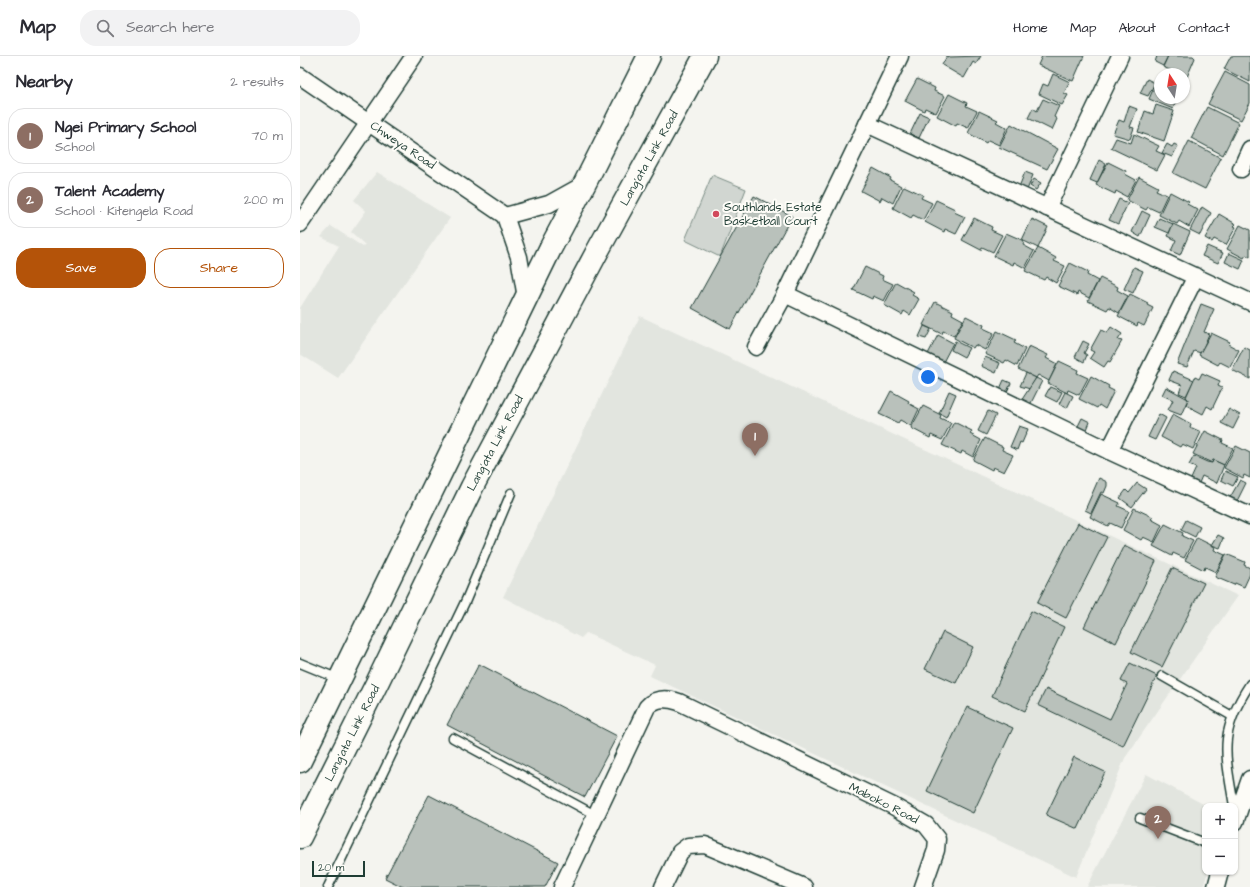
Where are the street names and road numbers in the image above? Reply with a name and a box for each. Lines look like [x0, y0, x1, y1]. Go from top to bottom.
street label: Lang'ata Link Road [616, 108, 684, 209]
street label: Chweya Road [366, 117, 439, 174]
street label: Lang'ata Link Road [463, 392, 529, 495]
street label: Lang'ata Link Road [321, 682, 385, 785]
street label: Maboko Road [846, 779, 921, 828]

